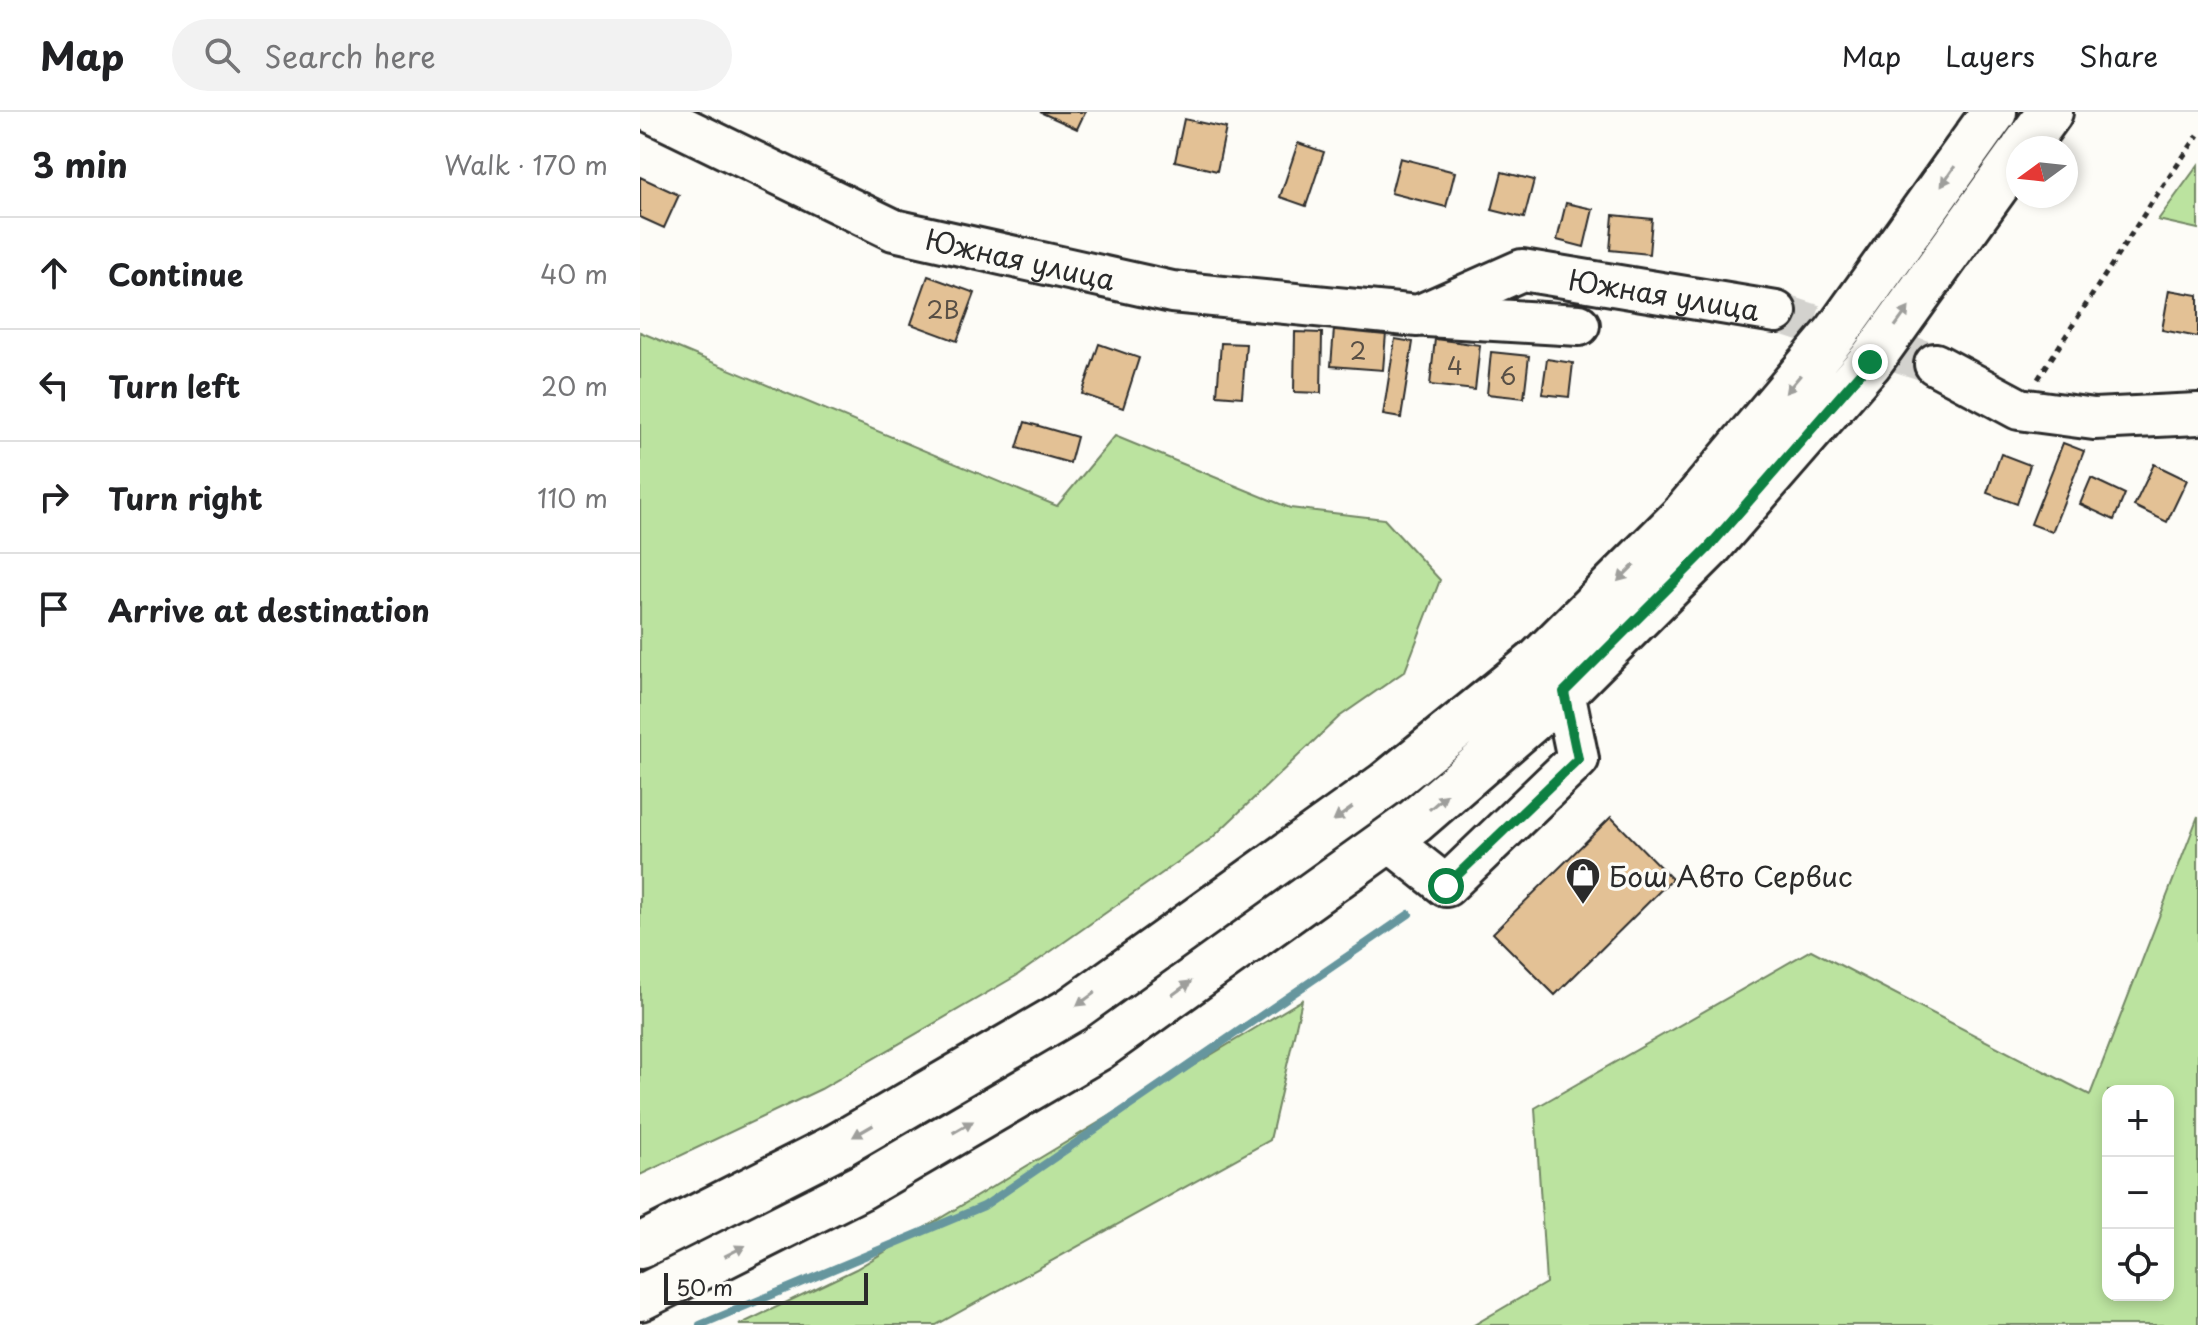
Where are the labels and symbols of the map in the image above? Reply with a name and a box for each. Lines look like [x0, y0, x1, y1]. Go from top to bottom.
north arrow [2006, 136, 2078, 208]
one-way arrow [1941, 165, 1957, 186]
street label: Южная улица [922, 216, 1120, 300]
street label: Южная улица [1566, 257, 1763, 331]
house number: 2В [927, 291, 959, 327]
one-way arrow [1894, 307, 1909, 328]
house number: 2 [1350, 332, 1367, 368]
route end [1852, 344, 1888, 380]
house number: 4 [1447, 347, 1463, 383]
house number: 6 [1500, 357, 1516, 393]
one-way arrow [1785, 374, 1802, 394]
one-way arrow [1617, 563, 1635, 582]
one-way arrow [1428, 793, 1447, 811]
one-way arrow [1332, 806, 1354, 822]
place label: Бош Авто Сервис [1609, 854, 1853, 897]
shop icon: Бош Авто Сервис [1564, 856, 1602, 906]
route start [1428, 868, 1464, 904]
one-way arrow [1172, 981, 1193, 996]
one-way arrow [1076, 990, 1097, 1006]
one-way arrow [952, 1120, 974, 1134]
one-way arrow [852, 1124, 874, 1138]
one-way arrow [723, 1244, 746, 1257]
scale bar [664, 1269, 868, 1305]

